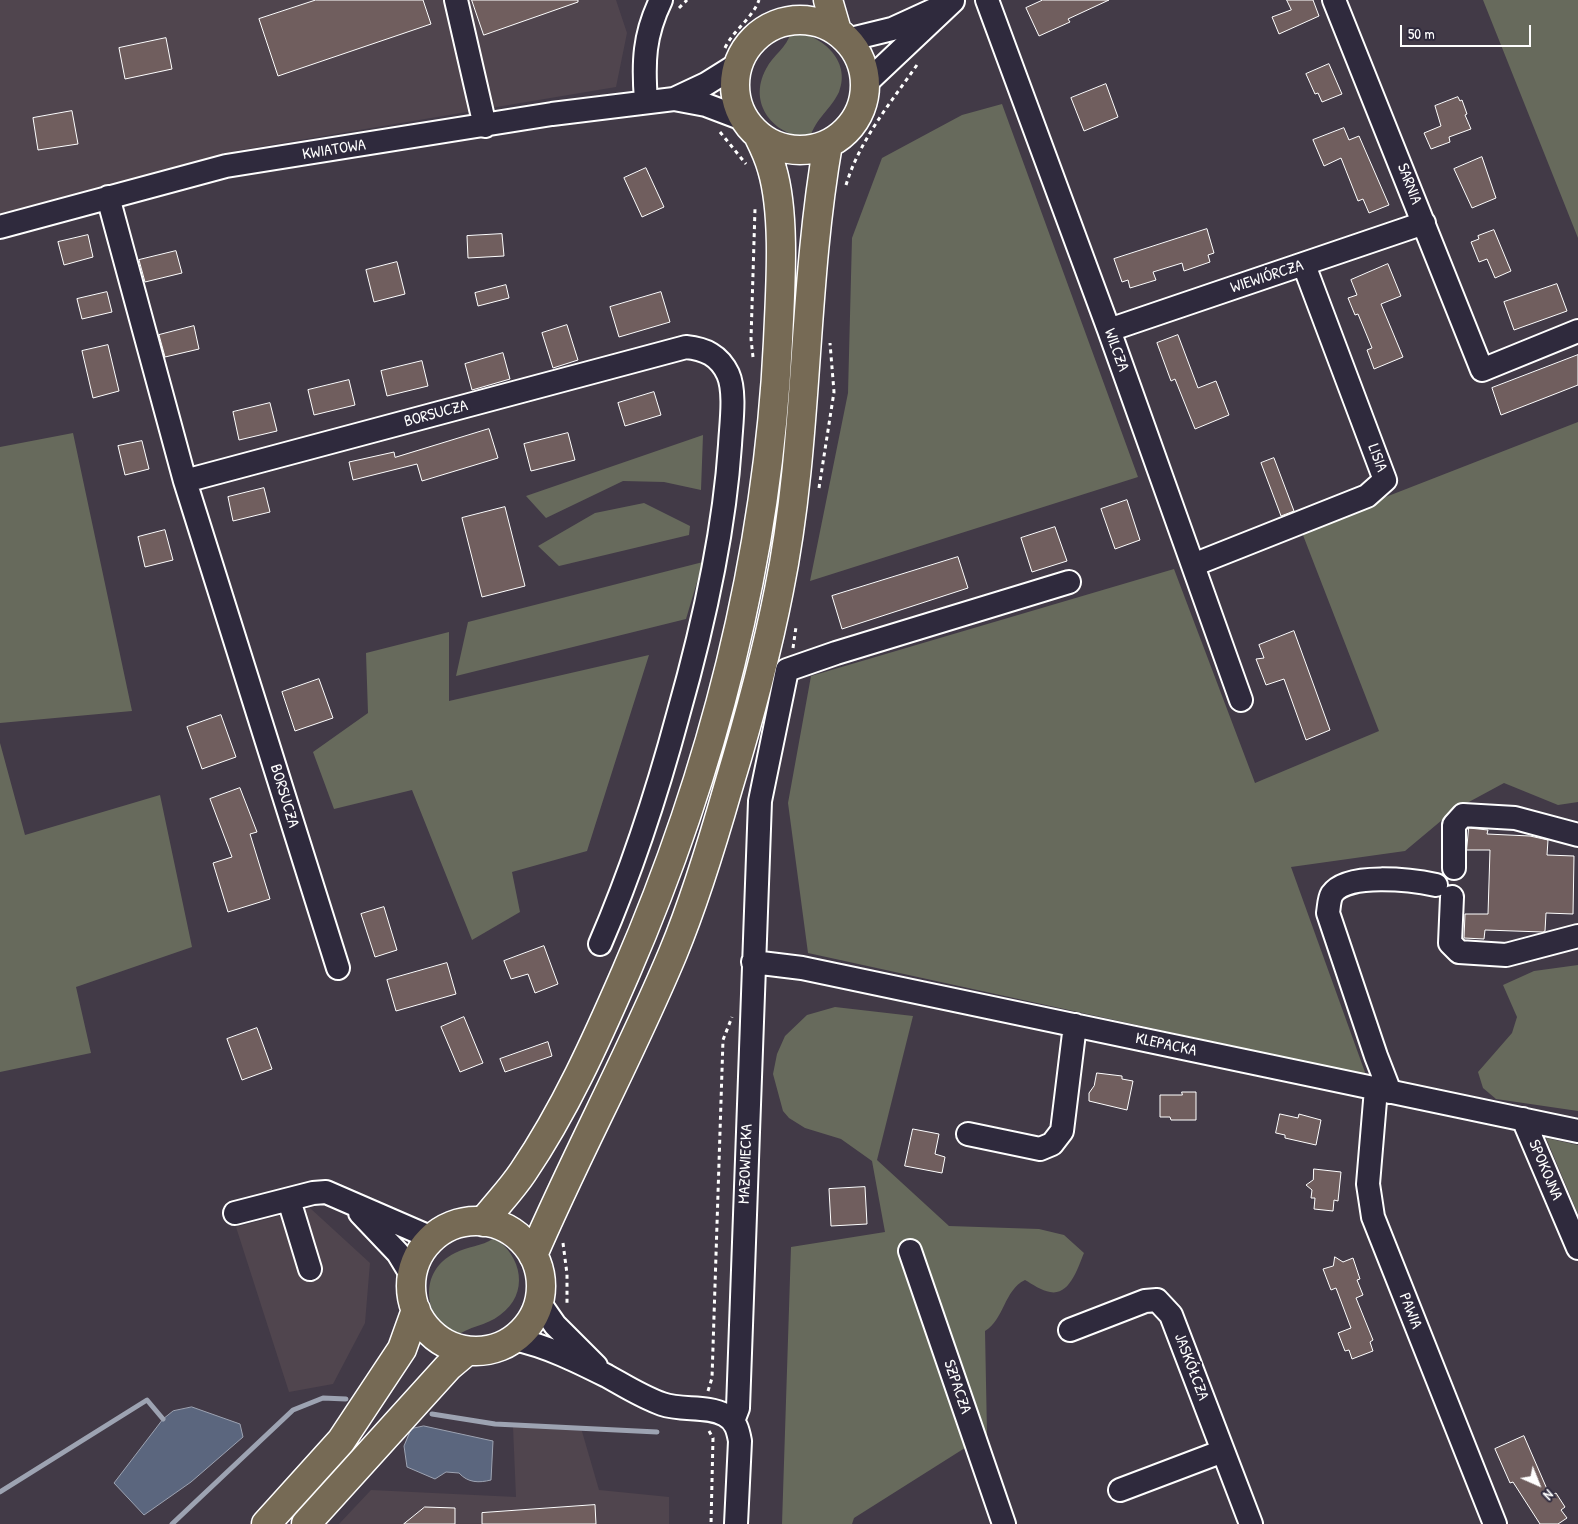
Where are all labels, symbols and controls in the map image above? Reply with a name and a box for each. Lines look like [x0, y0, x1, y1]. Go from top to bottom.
scale bar [1403, 15, 1534, 47]
text: 50 m [1408, 23, 1435, 44]
street label: KWIATOWA [301, 136, 367, 164]
street label: SARNIA [1392, 161, 1426, 207]
street label: WIEWIÓRCZA [1228, 256, 1306, 298]
street label: WILCZA [1099, 326, 1133, 374]
street label: BORSUCZA [402, 396, 470, 432]
street label: LISIA [1363, 441, 1391, 475]
street label: BORSUCZA [265, 762, 303, 830]
street label: KLEPACKA [1134, 1029, 1198, 1061]
street label: MAZOWIECKA [735, 1124, 757, 1204]
street label: SPOKOJNA [1524, 1137, 1566, 1203]
street label: PAWIA [1394, 1290, 1426, 1332]
street label: JASKÓŁCZA [1169, 1331, 1213, 1403]
street label: SZPACZA [939, 1358, 975, 1416]
north arrow [1513, 1459, 1563, 1509]
text: N [1539, 1486, 1558, 1505]

